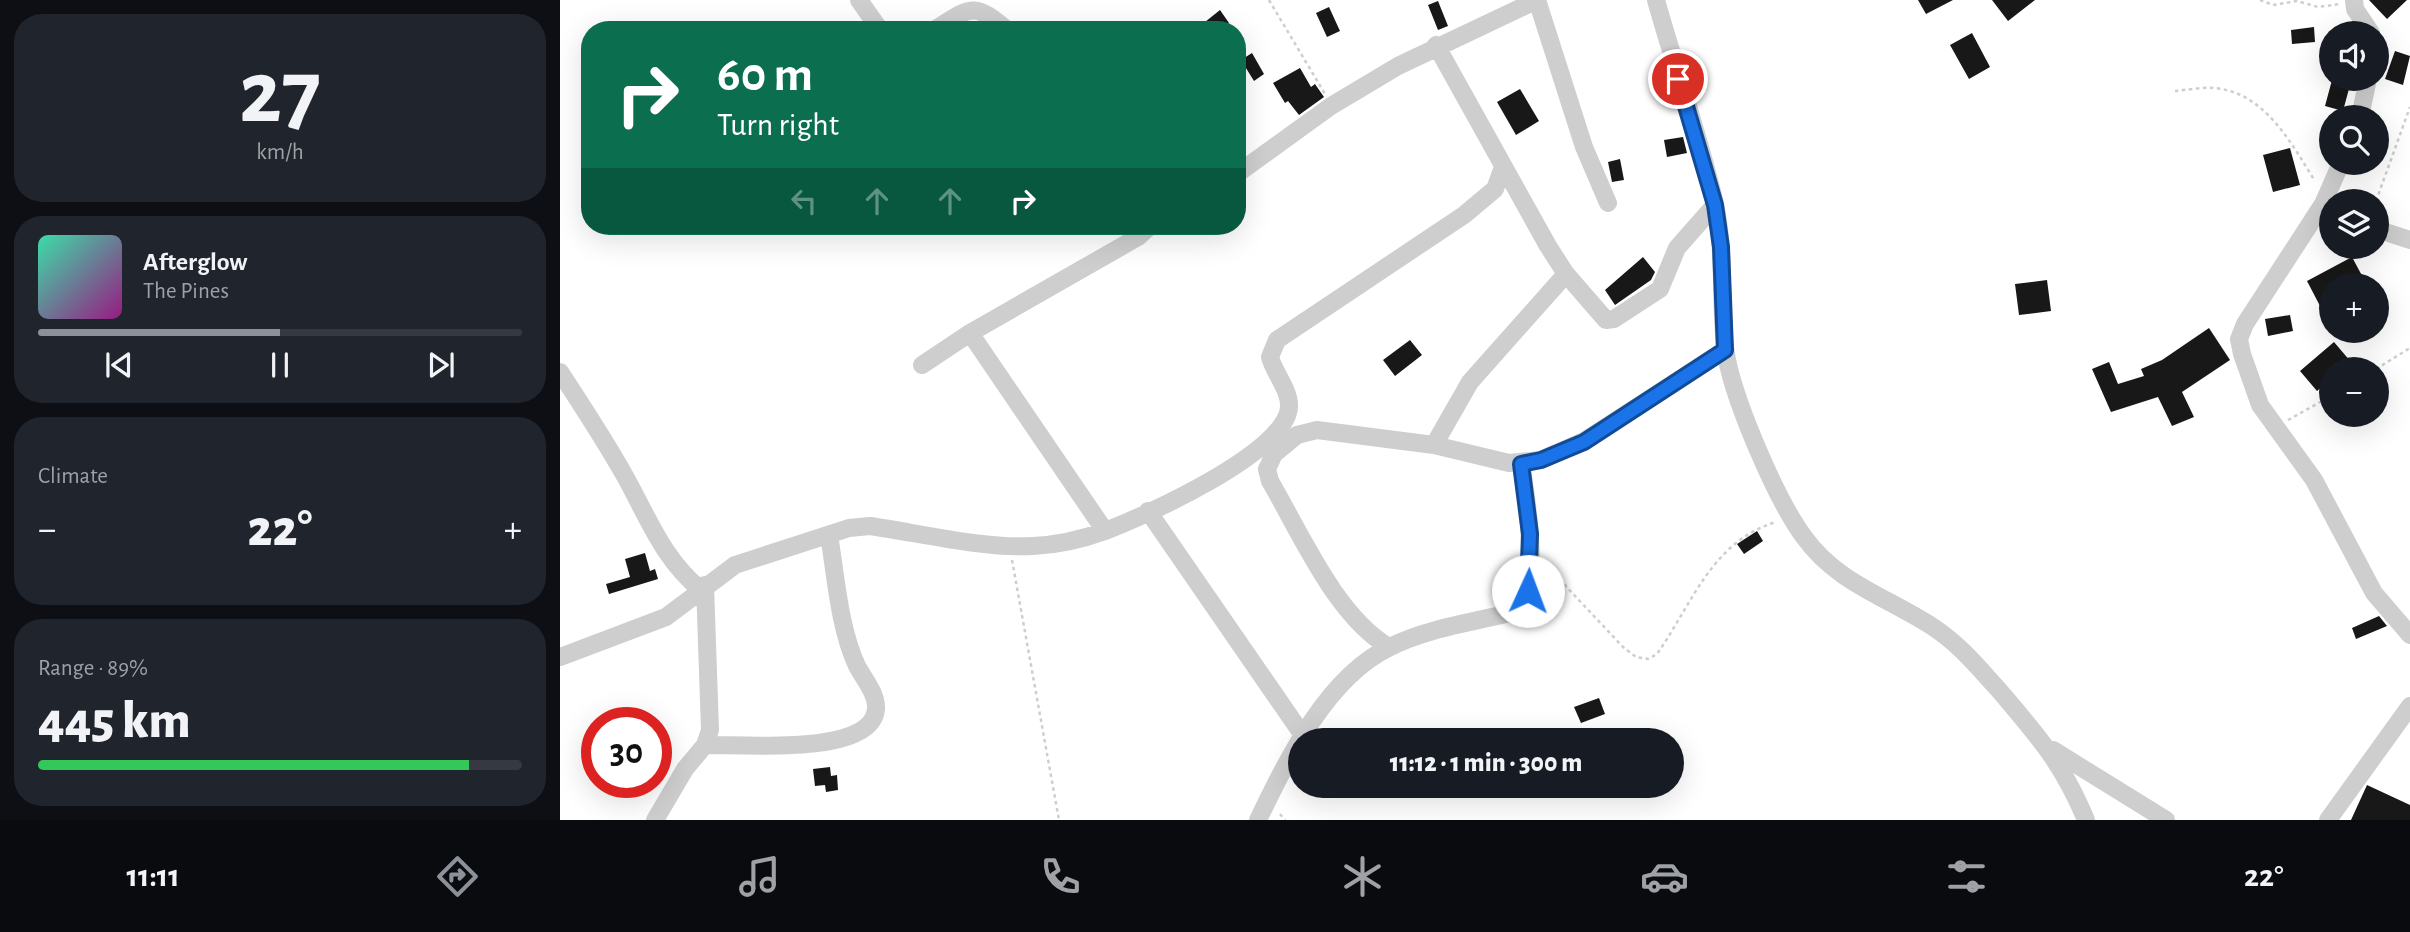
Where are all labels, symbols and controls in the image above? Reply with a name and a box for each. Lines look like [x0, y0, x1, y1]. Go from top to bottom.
map controls [2319, 21, 2389, 427]
button: sound [2319, 21, 2389, 91]
text: 27 [239, 48, 321, 139]
icon: right [602, 49, 693, 140]
pin [1648, 49, 1708, 109]
text: 60 m [717, 51, 813, 100]
icon: arrive [1659, 60, 1697, 98]
button: search [2319, 105, 2389, 175]
text: Turn right [717, 109, 839, 141]
text: km/h [256, 141, 304, 164]
icon: left [785, 182, 823, 220]
icon: ahead [858, 182, 896, 220]
icon: ahead [931, 182, 969, 220]
icon: right [1004, 182, 1042, 220]
button: layers [2319, 189, 2389, 259]
text: Afterglow [143, 249, 247, 275]
button: + [2319, 273, 2389, 343]
text: The Pines [143, 280, 229, 303]
icon: previous [100, 346, 138, 384]
icon: pause [261, 346, 299, 384]
icon: next [422, 346, 460, 384]
button: − [2319, 357, 2389, 427]
text: Climate [38, 465, 108, 488]
text: 22° [247, 503, 313, 555]
text: − [38, 511, 56, 549]
text: + [504, 511, 522, 549]
position arrow [1491, 554, 1565, 628]
text: Range · 89% [38, 657, 148, 680]
text: 445 km [38, 695, 191, 747]
speed limit sign: 30 [581, 707, 672, 798]
text: 11:12 · 1 min · 300 m [1390, 750, 1582, 776]
icon: directions [433, 852, 482, 901]
icon: music [735, 852, 784, 901]
icon: phone [1036, 852, 1085, 901]
icon: climate [1338, 852, 1387, 901]
icon: car [1640, 852, 1689, 901]
icon: filters [1942, 852, 1991, 901]
text: 11:11 [126, 860, 180, 892]
text: 22° [2244, 860, 2284, 892]

